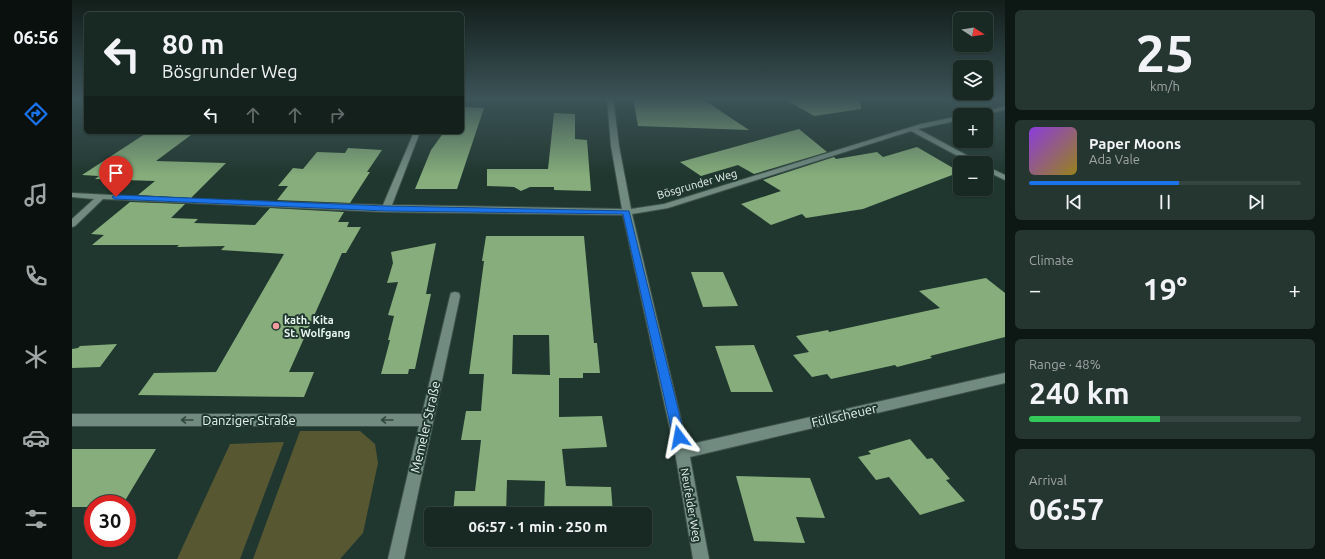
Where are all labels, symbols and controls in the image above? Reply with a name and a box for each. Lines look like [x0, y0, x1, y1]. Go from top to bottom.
north arrow [953, 12, 993, 52]
map controls [953, 12, 993, 196]
text: 25 [1136, 24, 1194, 82]
text: 06:56 [13, 27, 59, 47]
icon: left [96, 28, 148, 80]
text: 80 m [162, 28, 224, 59]
button: layers [953, 60, 993, 100]
text: Bösgrunder Weg [162, 61, 298, 81]
text: km/h [1150, 79, 1180, 93]
icon: directions [22, 100, 50, 128]
icon: left [200, 104, 222, 126]
icon: ahead [242, 104, 264, 126]
icon: ahead [284, 104, 306, 126]
icon: right [326, 104, 348, 126]
button: + [953, 108, 993, 148]
text: Paper Moons [1089, 135, 1181, 152]
text: Ada Vale [1089, 152, 1140, 166]
pin [99, 156, 133, 197]
button: − [953, 156, 993, 196]
icon: arrive [105, 162, 127, 184]
street label: Bösgrunder Weg [656, 167, 738, 201]
icon: music [22, 181, 50, 209]
icon: previous [1063, 191, 1085, 213]
icon: pause [1154, 191, 1176, 213]
icon: next [1245, 191, 1267, 213]
text: Climate [1029, 253, 1074, 267]
icon: phone [22, 262, 50, 290]
text: 19° [1143, 272, 1187, 306]
text: − [1029, 277, 1041, 302]
text: + [1289, 277, 1301, 302]
place label: kath. Kita St. Wolfgang [284, 314, 350, 339]
marker: kath. Kita St. Wolfgang [271, 321, 281, 331]
icon: climate [22, 343, 50, 371]
text: Range · 48% [1029, 357, 1101, 371]
text: 240 km [1029, 376, 1130, 410]
street label: Memeler Straße [408, 380, 442, 474]
street label: Füllscheuer [810, 401, 878, 429]
street label: Danziger Straße [202, 413, 296, 427]
one-way arrow [181, 416, 194, 424]
one-way arrow [381, 416, 394, 424]
position arrow [658, 416, 700, 458]
icon: car [22, 424, 50, 452]
street label: Neufelder Weg [679, 467, 703, 543]
text: Arrival [1029, 473, 1067, 487]
text: 06:57 [1029, 492, 1104, 526]
speed limit sign: 30 [84, 495, 136, 547]
icon: filters [22, 505, 50, 533]
text: 06:57 · 1 min · 250 m [469, 518, 607, 535]

